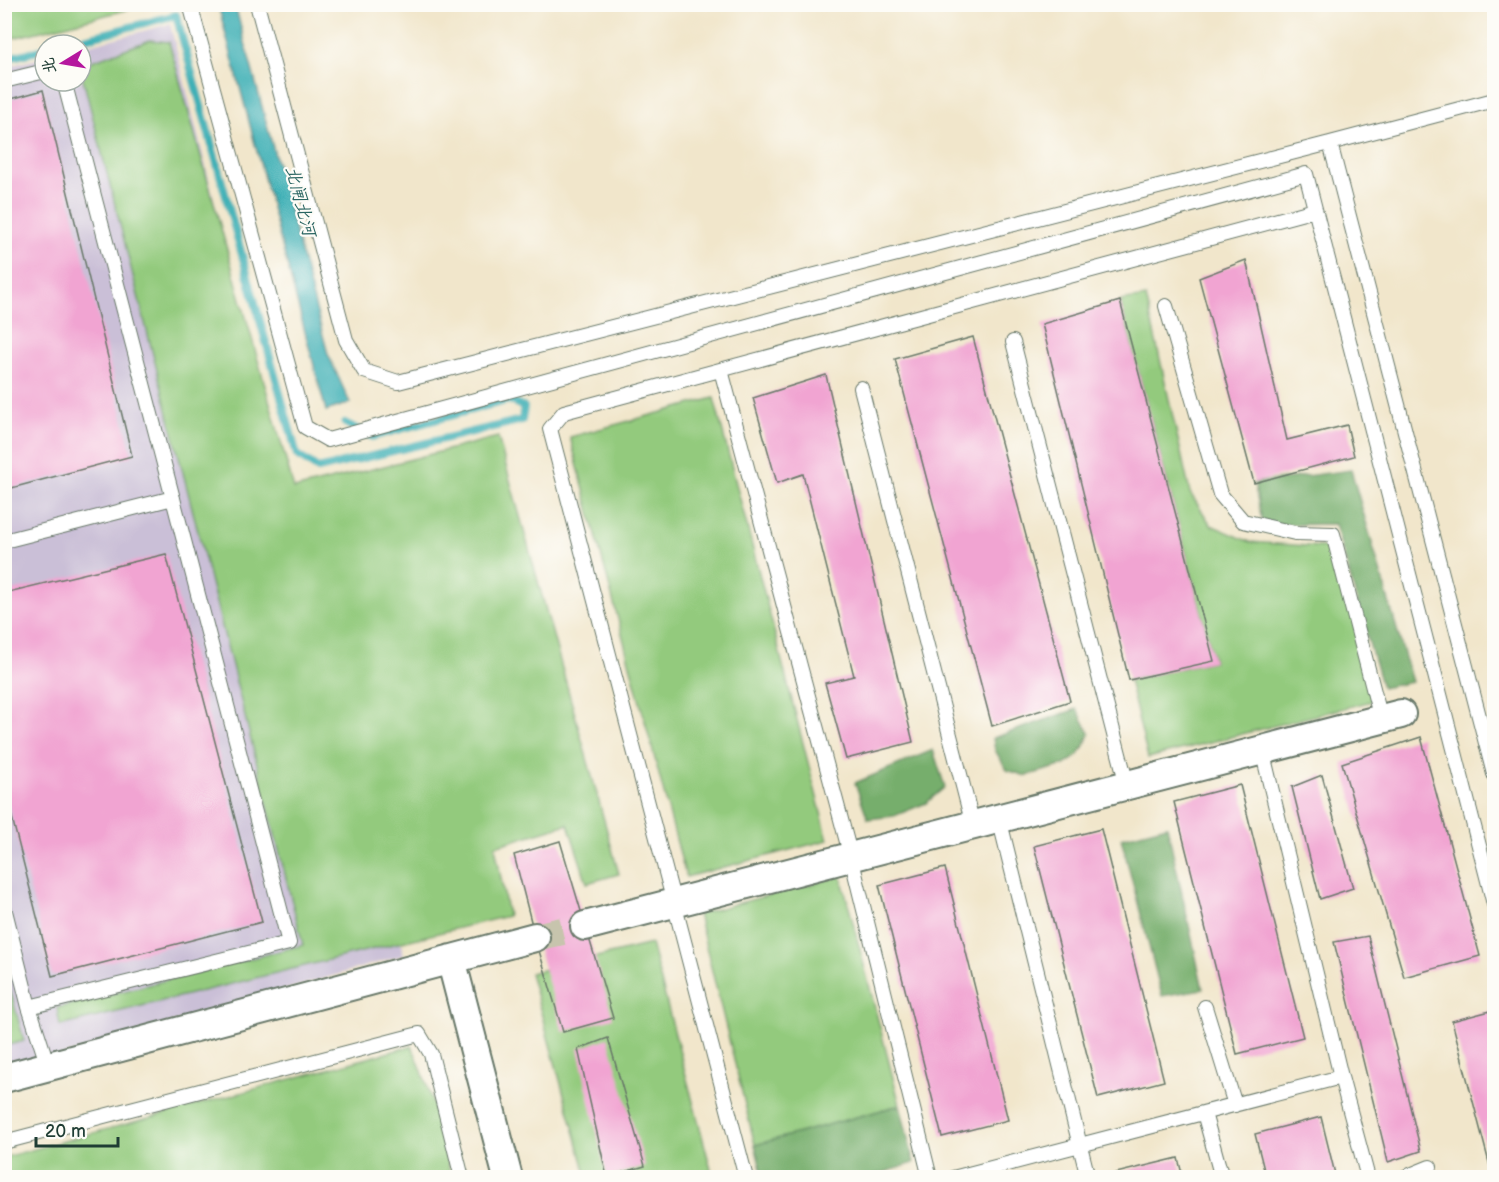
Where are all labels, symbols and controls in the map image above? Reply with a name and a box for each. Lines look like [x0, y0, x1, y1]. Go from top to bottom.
north arrow [33, 33, 93, 93]
text: 北 [39, 56, 61, 75]
water label: 北闸北河 [281, 164, 321, 242]
scale bar [36, 1110, 118, 1148]
text: 20 m [45, 1121, 86, 1142]

